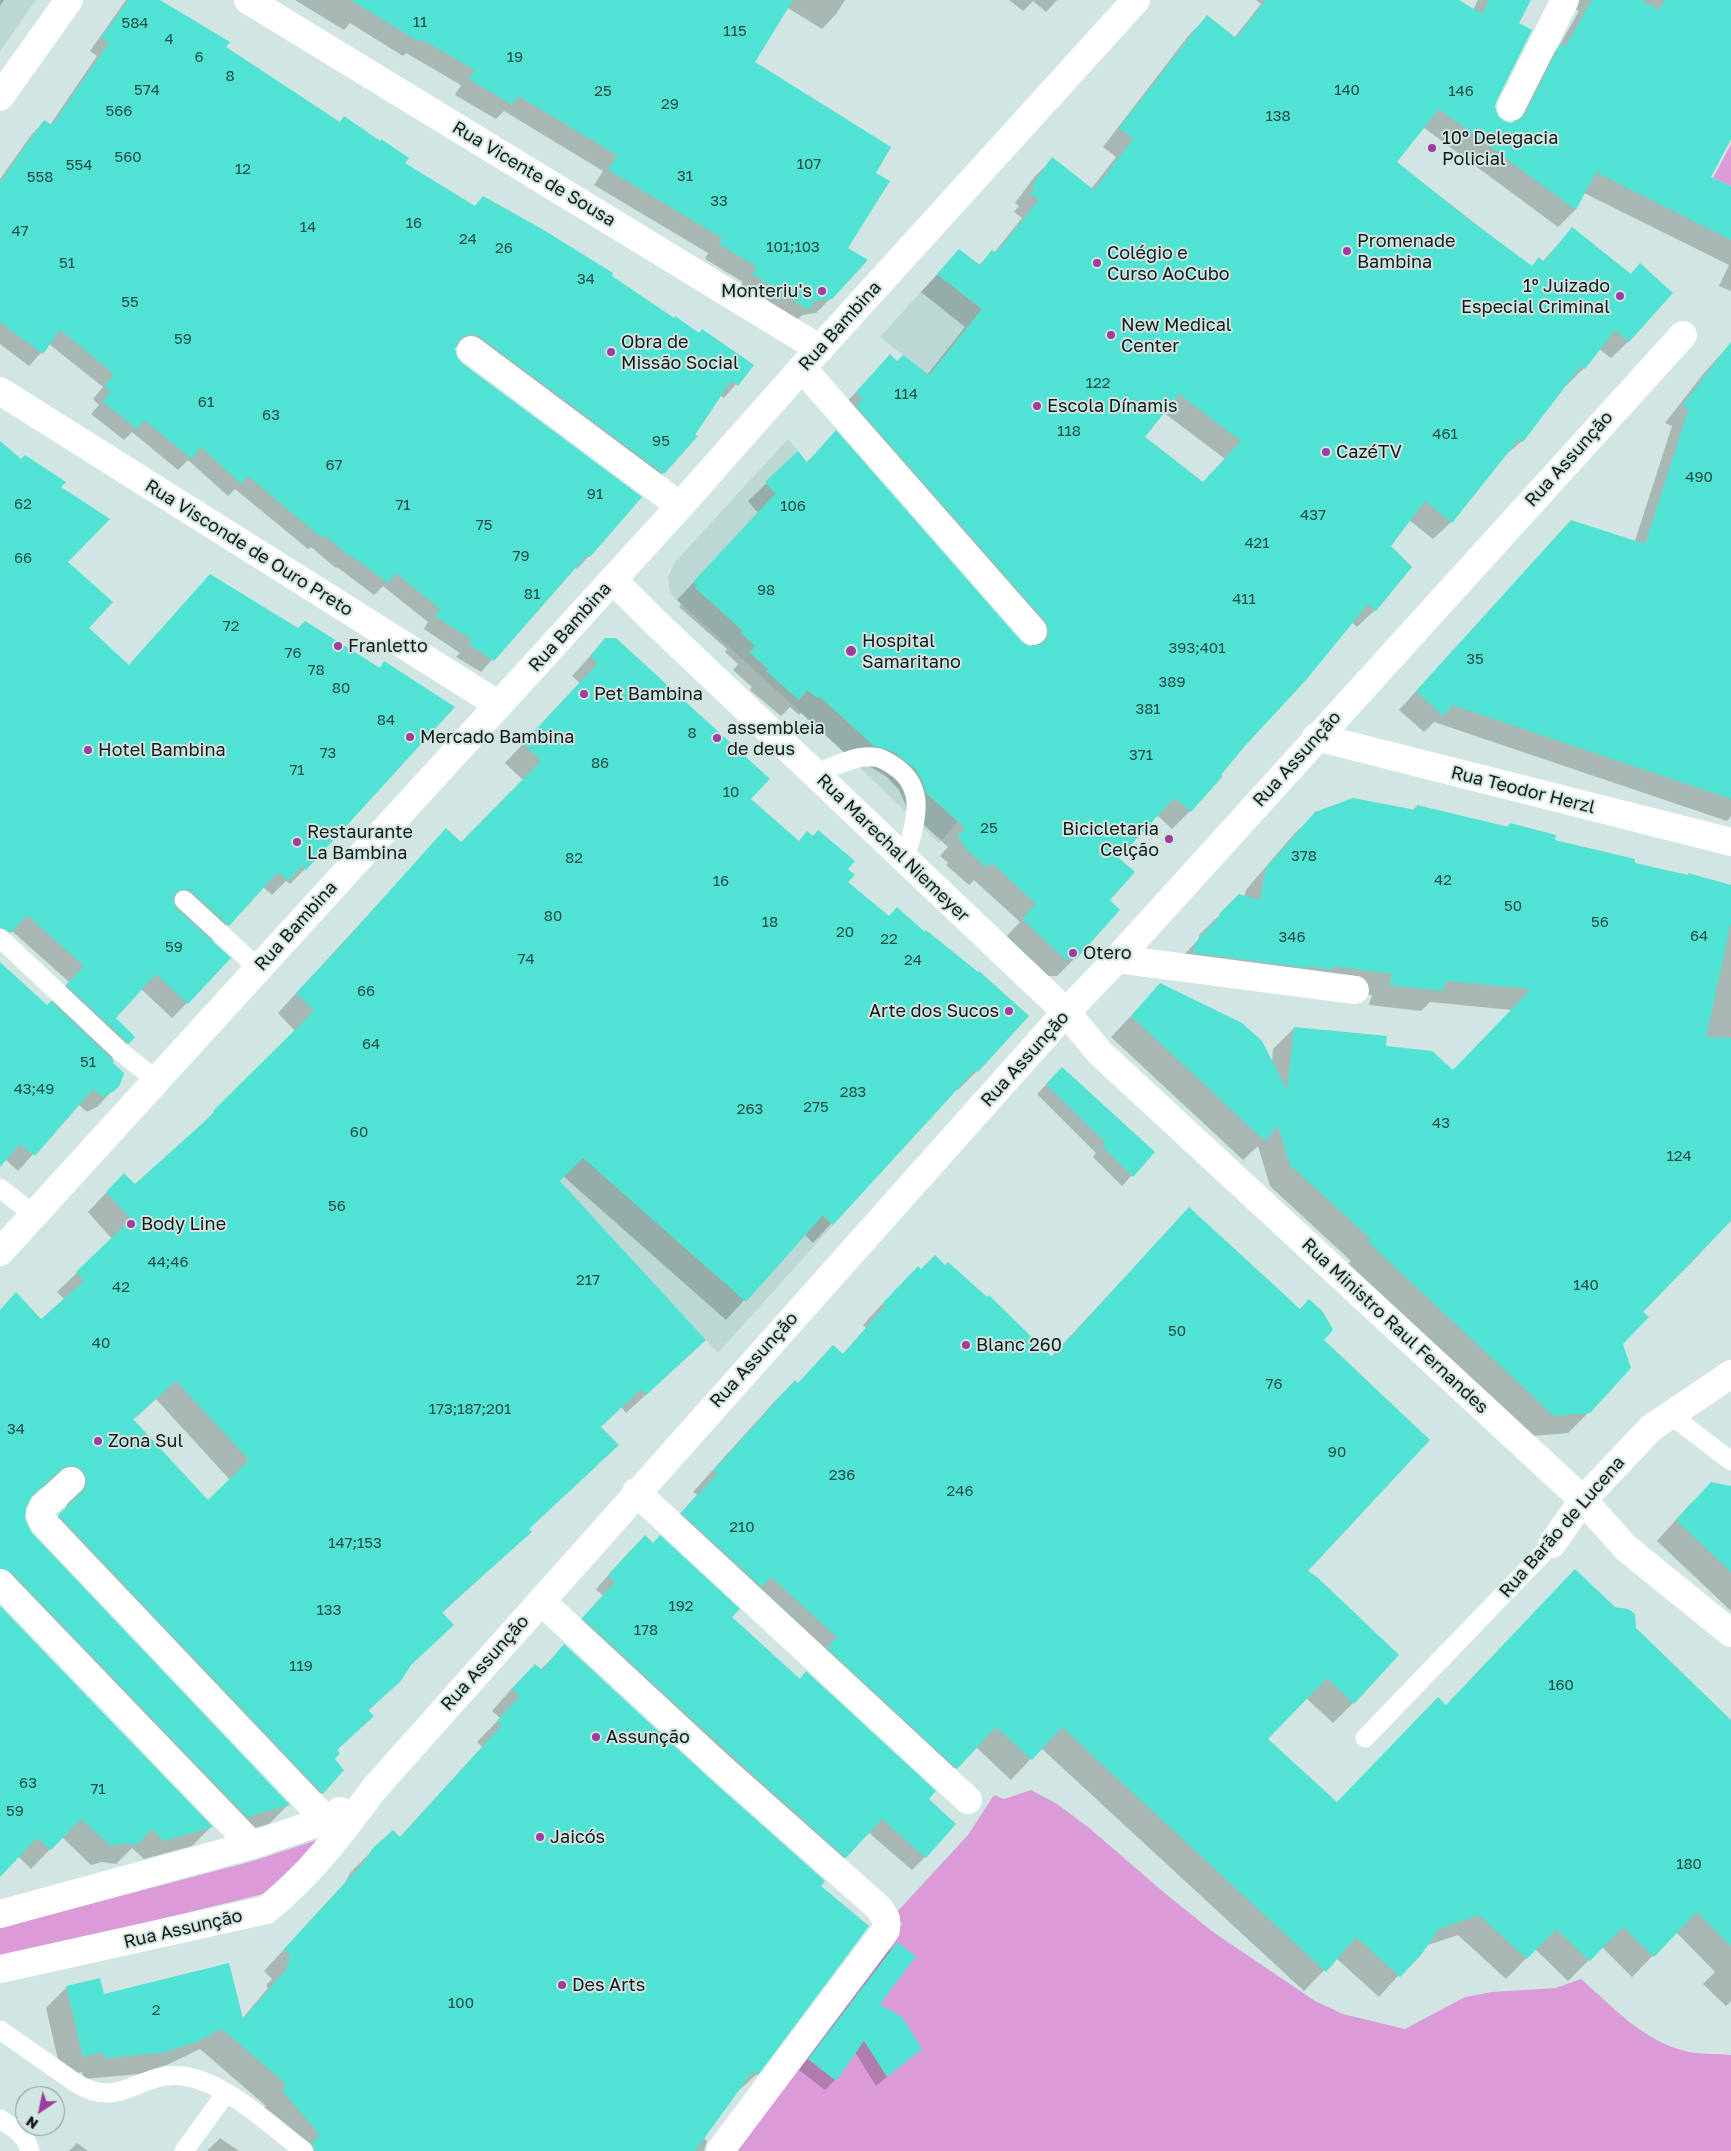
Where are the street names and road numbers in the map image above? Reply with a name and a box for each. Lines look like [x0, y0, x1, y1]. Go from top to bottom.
street label: Rua Vicente de Sousa [448, 117, 620, 231]
street label: Rua Bambina [794, 277, 886, 375]
street label: Rua Assunção [1520, 407, 1618, 511]
street label: Rua Visconde de Ouro Preto [141, 475, 357, 621]
street label: Rua Bambina [524, 578, 616, 676]
street label: Rua Assunção [1248, 707, 1346, 811]
street label: Rua Teodor Herzl [1449, 762, 1597, 818]
street label: Rua Marechal Niemeyer [812, 769, 974, 927]
street label: Rua Bambina [250, 877, 342, 975]
street label: Rua Assunção [976, 1007, 1074, 1111]
street label: Rua Ministro Raul Fernandes [1297, 1234, 1493, 1418]
street label: Rua Assunção [705, 1308, 803, 1412]
street label: Rua Barão de Lucena [1495, 1452, 1629, 1602]
street label: Rua Assunção [436, 1611, 534, 1715]
street label: Rua Assunção [122, 1905, 244, 1953]

